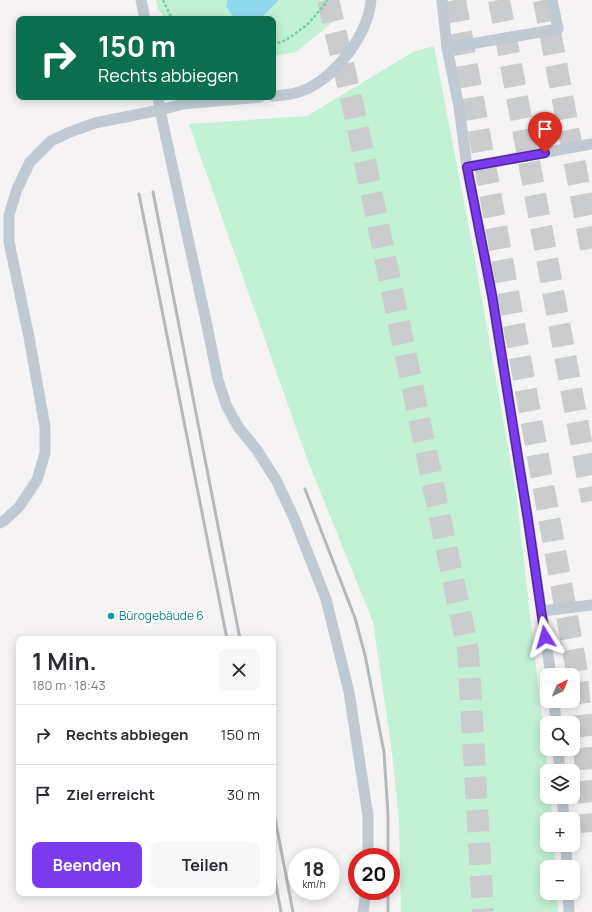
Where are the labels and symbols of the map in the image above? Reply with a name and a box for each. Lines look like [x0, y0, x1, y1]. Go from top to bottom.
pin [528, 112, 562, 153]
place label: Bürogebäude 6 [119, 607, 204, 624]
marker: Bürogebäude 6 [106, 611, 116, 621]
position arrow [524, 616, 566, 658]
north arrow [540, 668, 580, 708]
speed limit sign: 20 [348, 848, 400, 900]

